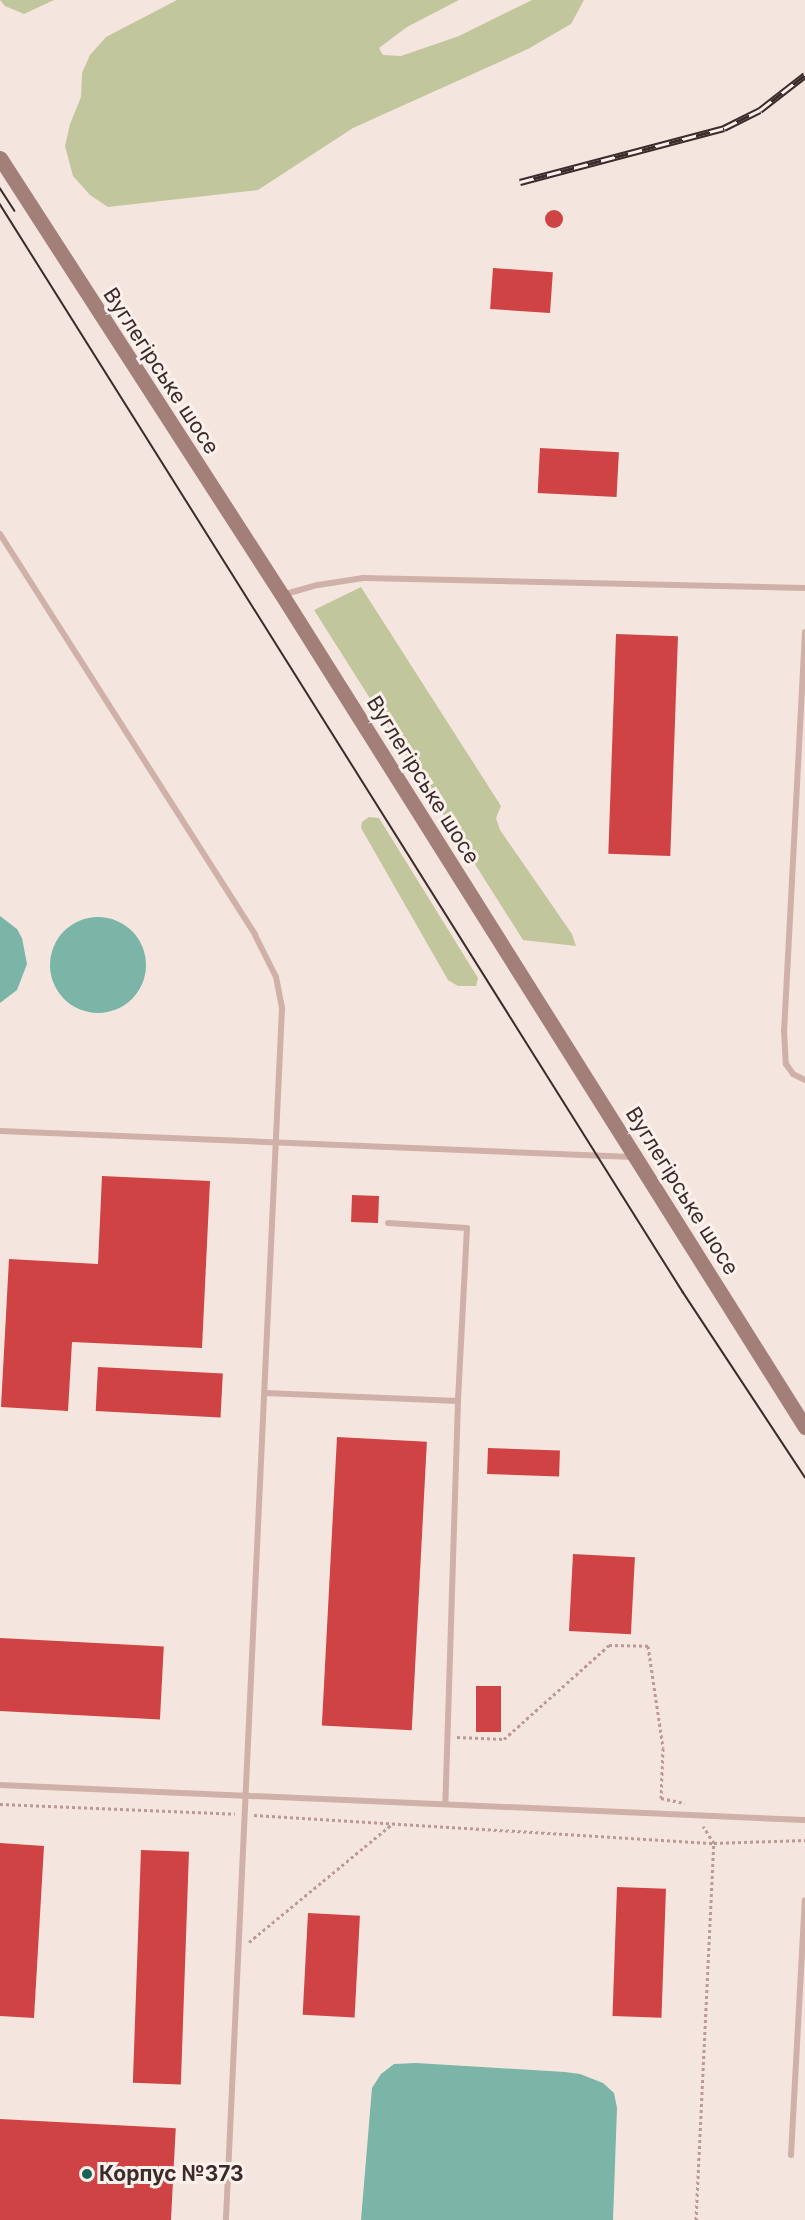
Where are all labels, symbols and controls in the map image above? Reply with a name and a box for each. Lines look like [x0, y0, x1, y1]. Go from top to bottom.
street label: Вуглегірське шосе [98, 283, 224, 459]
street label: Вуглегірське шосе [361, 691, 485, 869]
street label: Вуглегірське шосе [620, 1102, 744, 1280]
place label: Корпус №373 [99, 2161, 244, 2187]
marker: Корпус №373 [80, 2167, 94, 2181]

